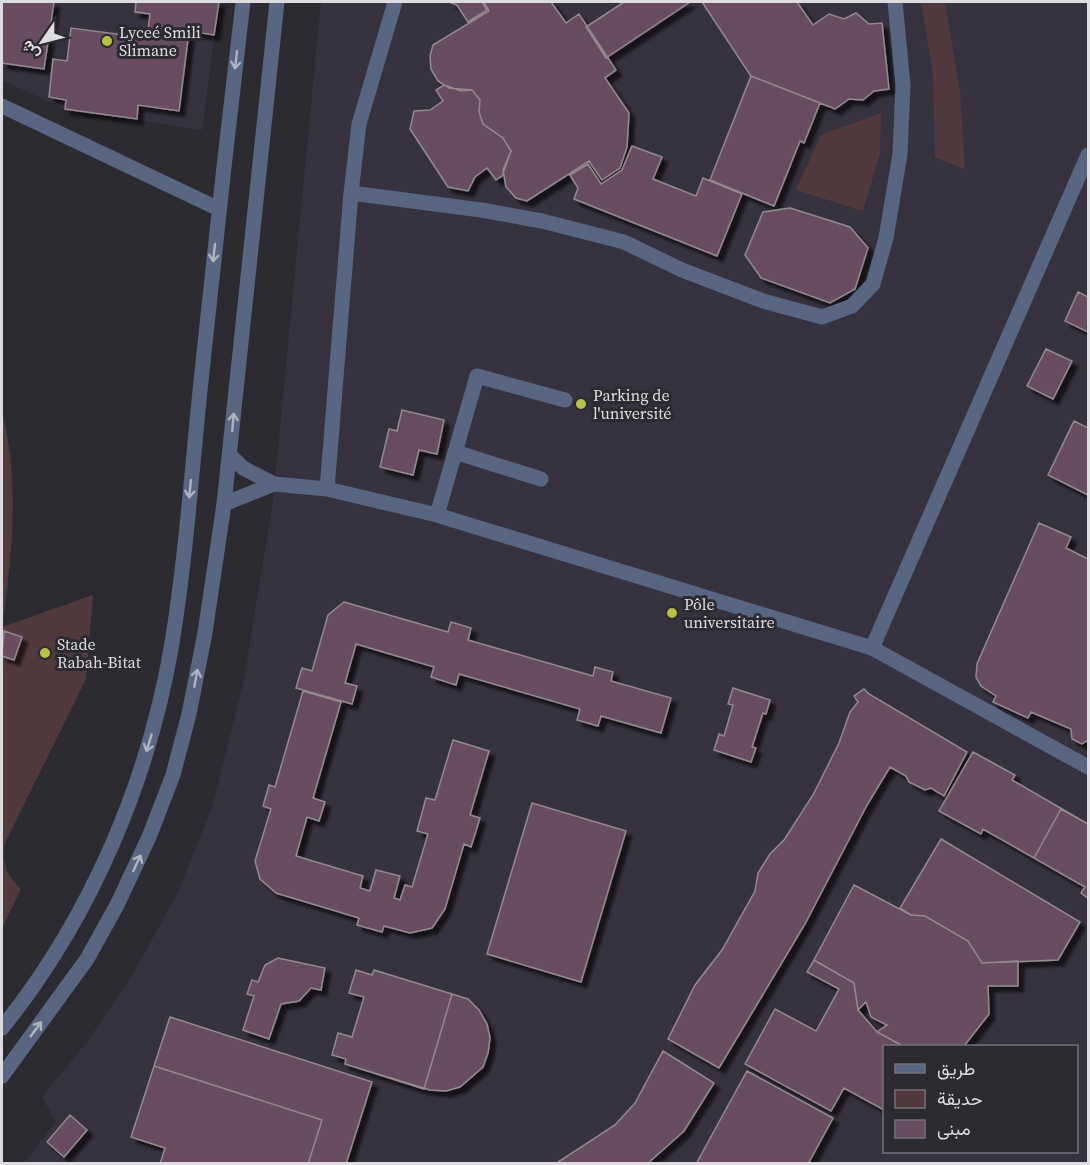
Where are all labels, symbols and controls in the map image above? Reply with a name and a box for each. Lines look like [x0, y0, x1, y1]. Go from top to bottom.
north arrow [12, 12, 72, 72]
place label: Lyceé Smili Slimane [119, 21, 201, 61]
marker: Lyceé Smili Slimane [100, 34, 114, 48]
text: ش [15, 36, 44, 65]
one-way arrow [230, 49, 241, 69]
one-way arrow [208, 243, 219, 263]
place label: Parking de l'université [593, 384, 672, 424]
marker: Parking de l'université [574, 397, 588, 411]
one-way arrow [228, 413, 239, 433]
one-way arrow [184, 479, 195, 499]
place label: Pôle universitaire [684, 593, 775, 633]
marker: Pôle universitaire [665, 606, 679, 620]
place label: Stade Rabah-Bitat [57, 633, 142, 673]
marker: Stade Rabah-Bitat [38, 646, 52, 660]
one-way arrow [191, 668, 202, 688]
one-way arrow [143, 733, 154, 752]
one-way arrow [131, 854, 143, 872]
one-way arrow [30, 1022, 43, 1038]
legend [883, 1045, 1078, 1153]
text: طريق [937, 1056, 975, 1081]
text: حديقة [937, 1086, 983, 1111]
text: مبنى [937, 1116, 971, 1141]

